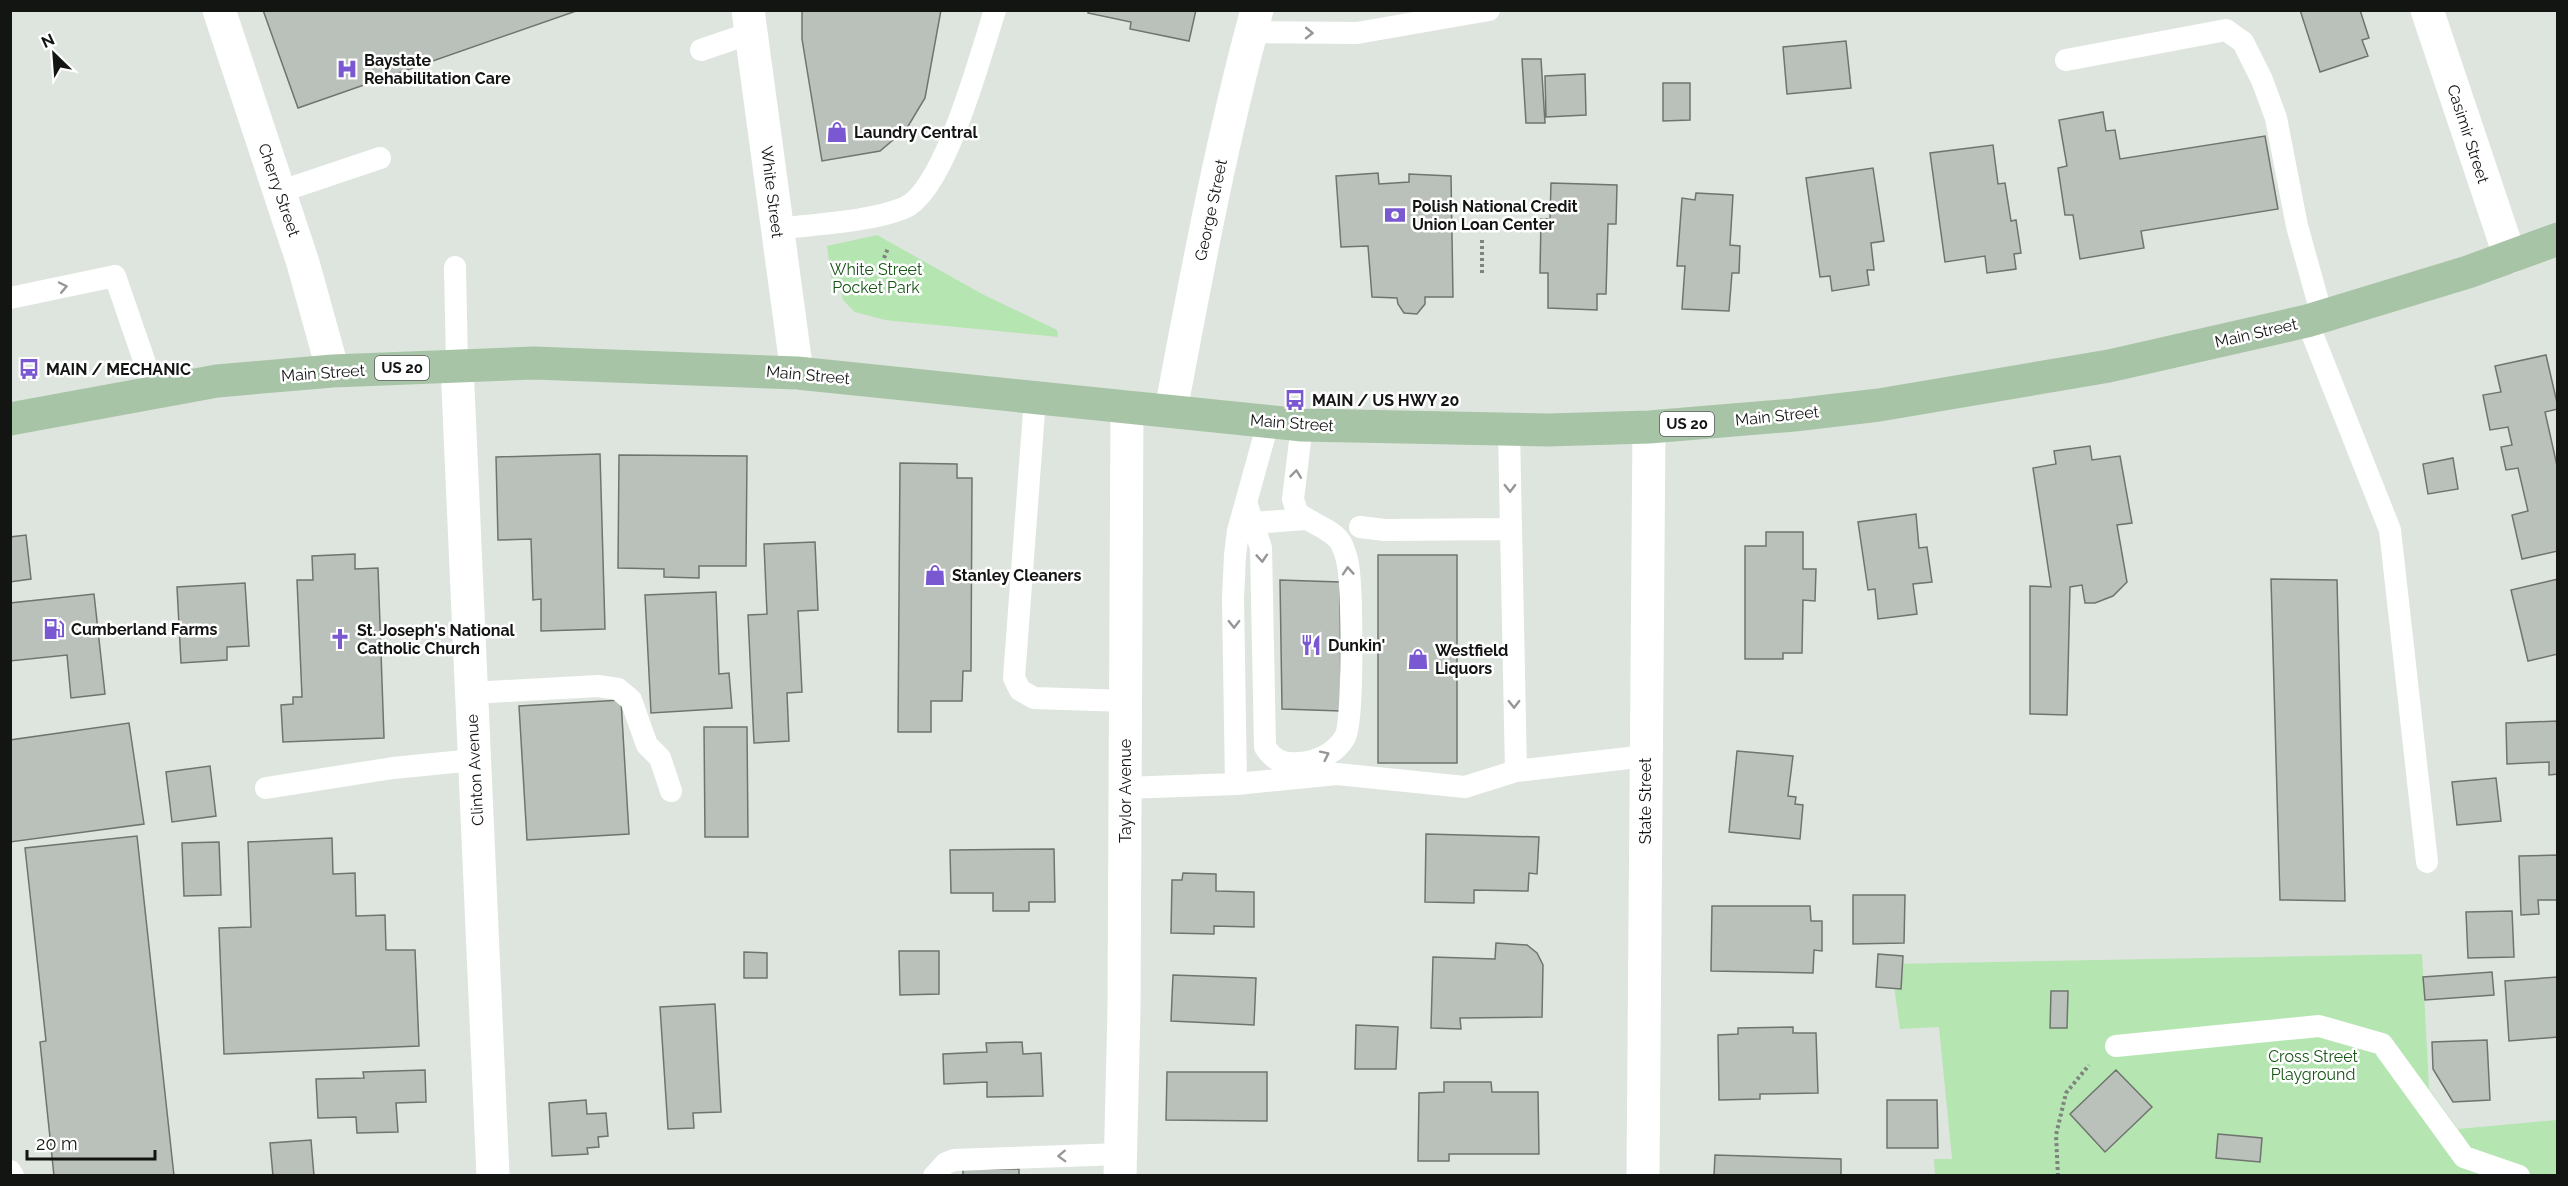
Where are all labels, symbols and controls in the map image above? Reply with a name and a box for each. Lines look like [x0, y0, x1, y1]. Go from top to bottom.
north arrow [24, 24, 84, 84]
one-way arrow [1305, 27, 1314, 39]
text: N [38, 30, 57, 52]
place label: Baystate Rehabilitation Care [364, 51, 511, 88]
hospital icon: Baystate Rehabilitation Care [335, 57, 359, 81]
street label: Casimir Street [2443, 82, 2493, 186]
shop icon: Laundry Central [825, 120, 849, 144]
place label: Laundry Central [854, 123, 978, 142]
street label: Cherry Street [254, 141, 304, 240]
street label: White Street [757, 145, 787, 240]
street label: George Street [1191, 157, 1231, 263]
place label: Polish National Credit Union Loan Center [1412, 197, 1578, 234]
bank icon: Polish National Credit Union Loan Center [1383, 203, 1407, 227]
park label: White Street Pocket Park [830, 260, 923, 297]
one-way arrow [58, 281, 68, 294]
street label: Main Street [2213, 314, 2300, 352]
road number: US 20 [375, 356, 429, 380]
bus stop icon: MAIN / MECHANIC [17, 357, 41, 381]
place label: MAIN / MECHANIC [46, 360, 191, 379]
street label: Main Street [280, 361, 366, 385]
street label: Main Street [765, 362, 851, 388]
bus stop icon: MAIN / US HWY 20 [1283, 388, 1307, 412]
place label: MAIN / US HWY 20 [1312, 391, 1459, 410]
street label: Main Street [1734, 402, 1820, 430]
street label: Main Street [1249, 411, 1335, 435]
road number: US 20 [1660, 412, 1714, 436]
one-way arrow [1289, 470, 1301, 479]
one-way arrow [1504, 484, 1516, 493]
one-way arrow [1255, 553, 1268, 562]
shop icon: Stanley Cleaners [923, 563, 947, 587]
place label: Stanley Cleaners [952, 566, 1081, 585]
one-way arrow [1342, 566, 1355, 576]
fuel station icon: Cumberland Farms [42, 617, 66, 641]
place label: Cumberland Farms [71, 620, 218, 639]
one-way arrow [1227, 620, 1240, 629]
place label: St. Joseph's National Catholic Church [357, 621, 516, 658]
church icon: St. Joseph's National Catholic Church [328, 627, 352, 651]
restaurant icon: Dunkin' [1299, 633, 1323, 657]
place label: Dunkin' [1328, 636, 1385, 655]
place label: Westfield Liquors [1435, 641, 1508, 678]
shop icon: Westfield Liquors [1406, 647, 1430, 671]
one-way arrow [1508, 700, 1520, 709]
street label: Clinton Avenue [463, 714, 487, 826]
street label: Taylor Avenue [1116, 739, 1135, 843]
one-way arrow [1319, 750, 1330, 762]
street label: State Street [1636, 757, 1655, 844]
park label: Cross Street Playground [2268, 1047, 2359, 1084]
scale bar [27, 1123, 154, 1161]
text: 20 m [36, 1133, 78, 1154]
one-way arrow [1058, 1150, 1067, 1163]

